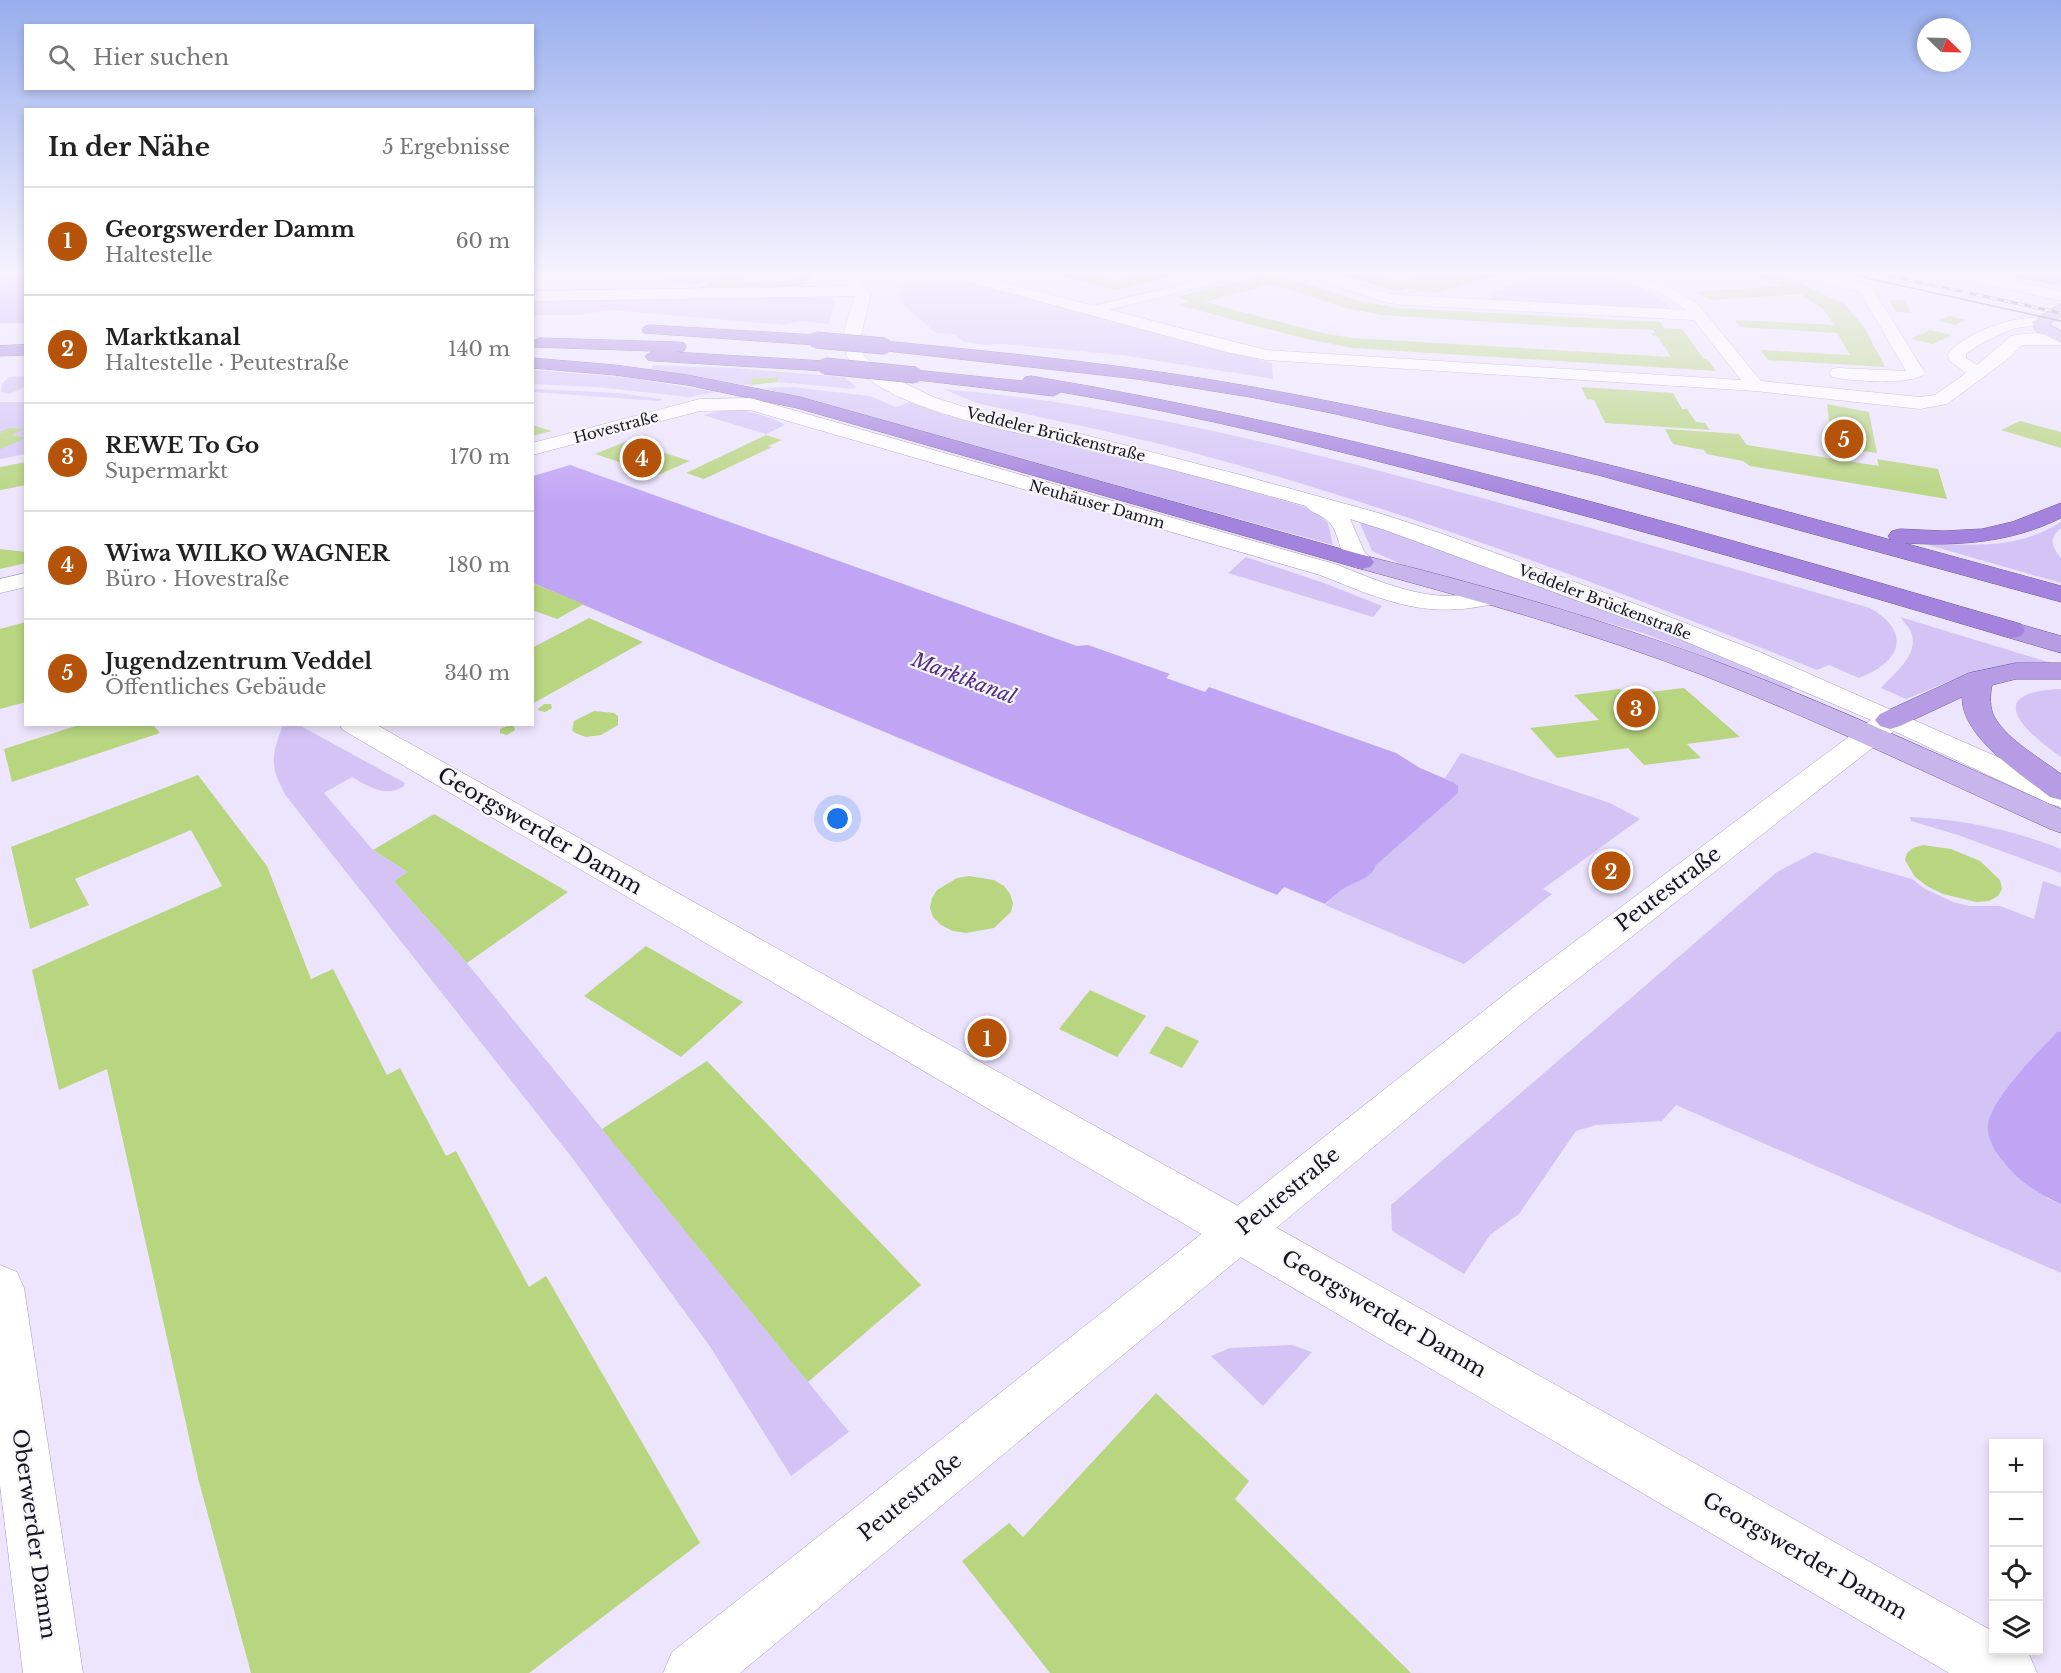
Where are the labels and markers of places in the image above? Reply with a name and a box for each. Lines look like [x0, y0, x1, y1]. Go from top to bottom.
pin: 5 [1824, 416, 1864, 462]
pin: 4 [622, 436, 662, 480]
pin: 3 [1616, 686, 1656, 730]
pin: 2 [1592, 848, 1630, 894]
pin: 1 [968, 1016, 1006, 1060]

